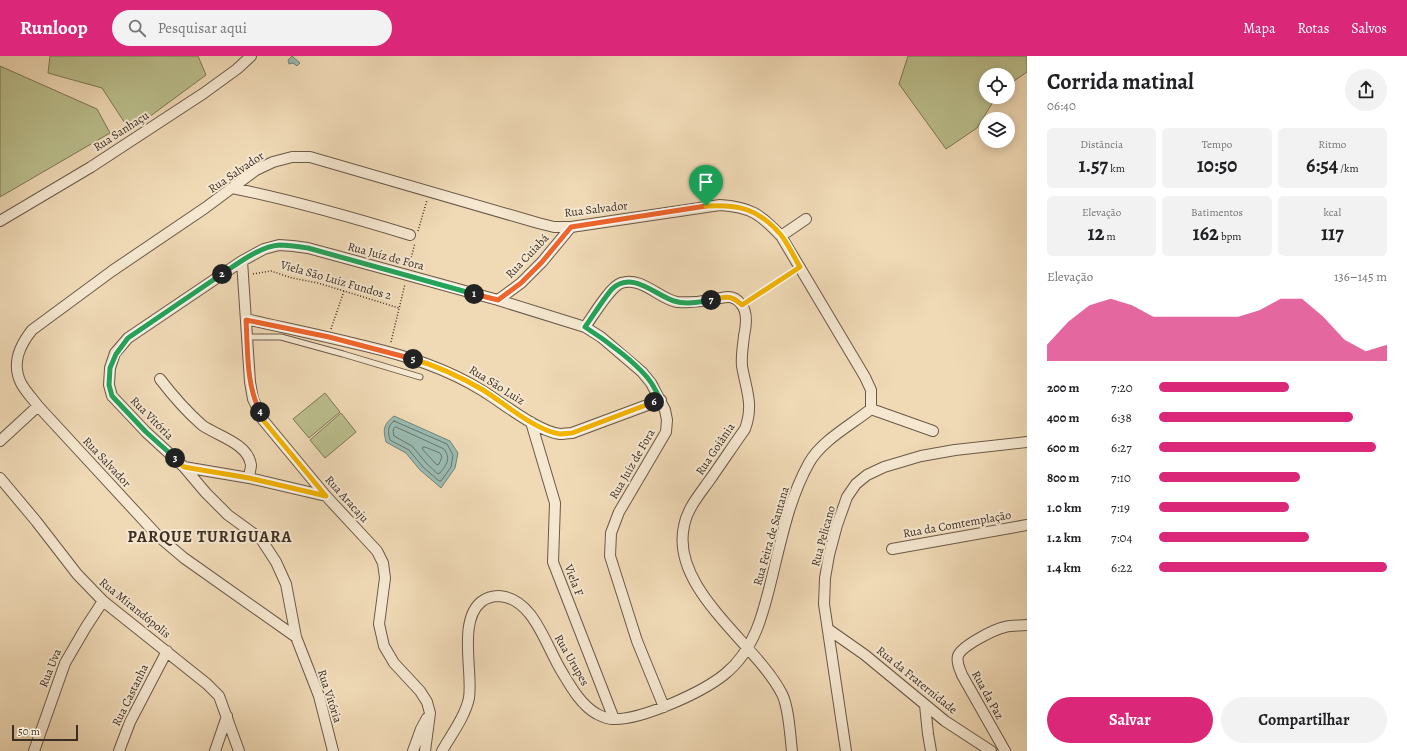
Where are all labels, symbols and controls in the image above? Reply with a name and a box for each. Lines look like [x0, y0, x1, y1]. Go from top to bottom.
search box [112, 10, 392, 46]
text: Runloop [20, 15, 88, 41]
icon: search [126, 17, 148, 39]
text: Pesquisar aqui [158, 18, 247, 38]
text: Mapa [1243, 19, 1275, 38]
text: Rotas [1297, 19, 1329, 38]
text: Salvos [1351, 19, 1387, 38]
text: Corrida matinal [1047, 67, 1194, 97]
map controls [979, 68, 1015, 148]
button: locate [979, 68, 1015, 104]
button: share [1345, 69, 1387, 111]
text: 06:40 [1047, 97, 1076, 114]
street label: Rua Sanhaçu [90, 107, 152, 155]
button: layers [979, 112, 1015, 148]
text: Distância [1080, 137, 1123, 152]
text: Tempo [1202, 137, 1232, 152]
text: Ritmo [1318, 137, 1346, 152]
street label: Rua Salvador [205, 147, 267, 196]
text: 1.57 [1078, 152, 1108, 179]
text: 10:50 [1197, 152, 1237, 179]
text: 6:54 [1306, 152, 1338, 179]
text: km [1108, 161, 1125, 176]
text: /km [1338, 161, 1359, 176]
pin [689, 165, 723, 206]
icon: arrive [695, 171, 717, 193]
street label: Rua Salvador [563, 197, 629, 221]
text: Elevação [1082, 205, 1121, 220]
text: Batimentos [1191, 205, 1243, 220]
text: kcal [1324, 205, 1341, 220]
text: 12 [1088, 220, 1104, 247]
text: 162 [1193, 220, 1219, 247]
text: 117 [1321, 220, 1344, 247]
text: m [1104, 229, 1116, 244]
text: bpm [1219, 229, 1241, 244]
street label: Rua Cuiabá [502, 230, 553, 282]
street label: Rua Juíz de Fora [346, 238, 426, 274]
street label: Viela São Luiz Fundos 2 [278, 256, 394, 304]
pin: 2 [212, 264, 232, 284]
text: 2 [219, 266, 225, 281]
text: Elevação [1047, 268, 1093, 285]
text: 136–145 m [1334, 268, 1387, 285]
pin: 1 [464, 284, 484, 304]
text: 1 [472, 286, 476, 301]
pin: 7 [701, 290, 721, 310]
text: 7 [709, 292, 713, 307]
pin: 5 [403, 349, 423, 369]
text: 5 [411, 351, 415, 366]
street label: Rua São Luiz [466, 362, 528, 408]
text: 200 m [1047, 379, 1080, 396]
text: 7:20 [1111, 379, 1133, 396]
pin: 6 [644, 392, 664, 412]
street label: Rua Vitória [127, 393, 177, 443]
text: 6 [651, 394, 657, 409]
pin: 4 [250, 402, 270, 422]
text: 4 [257, 404, 263, 419]
text: 400 m [1047, 409, 1079, 426]
text: 6:38 [1111, 409, 1132, 426]
street label: Rua Goiânia [692, 419, 739, 478]
street label: Rua Juíz de Fora [605, 426, 659, 502]
street label: Rua Salvador [79, 433, 135, 491]
text: 600 m [1047, 439, 1079, 456]
text: 6:27 [1111, 439, 1132, 456]
pin: 3 [165, 448, 185, 468]
text: 3 [173, 450, 177, 465]
text: 800 m [1047, 469, 1079, 486]
text: 7:10 [1111, 469, 1131, 486]
street label: Rua Aracaju [322, 472, 373, 526]
street label: Rua Feira de Santana [749, 484, 793, 587]
text: 1.0 km [1047, 499, 1082, 516]
text: 7:19 [1111, 499, 1130, 516]
street label: Rua Pelicano [807, 504, 839, 568]
street label: Rua da Comtemplação [902, 507, 1012, 541]
district label: PARQUE TURIGUARA [127, 526, 293, 548]
text: 1.2 km [1047, 529, 1081, 546]
text: 7:04 [1111, 529, 1132, 546]
text: 1.4 km [1047, 559, 1081, 576]
text: 6:22 [1111, 559, 1132, 576]
street label: Viela F [560, 561, 587, 598]
street label: Rua Mirandópolis [96, 574, 174, 642]
street label: Rua Urupes [551, 631, 593, 689]
street label: Rua da Fraternidade [873, 642, 961, 718]
street label: Rua Uva [35, 646, 65, 690]
street label: Rua Castanha [108, 661, 152, 729]
street label: Rua Vitória [314, 667, 346, 725]
street label: Rua da Paz [968, 668, 1008, 722]
button: Salvar [1047, 697, 1213, 743]
button: Compartilhar [1221, 697, 1387, 743]
scale bar [12, 723, 78, 742]
text: 50 m [18, 724, 40, 739]

